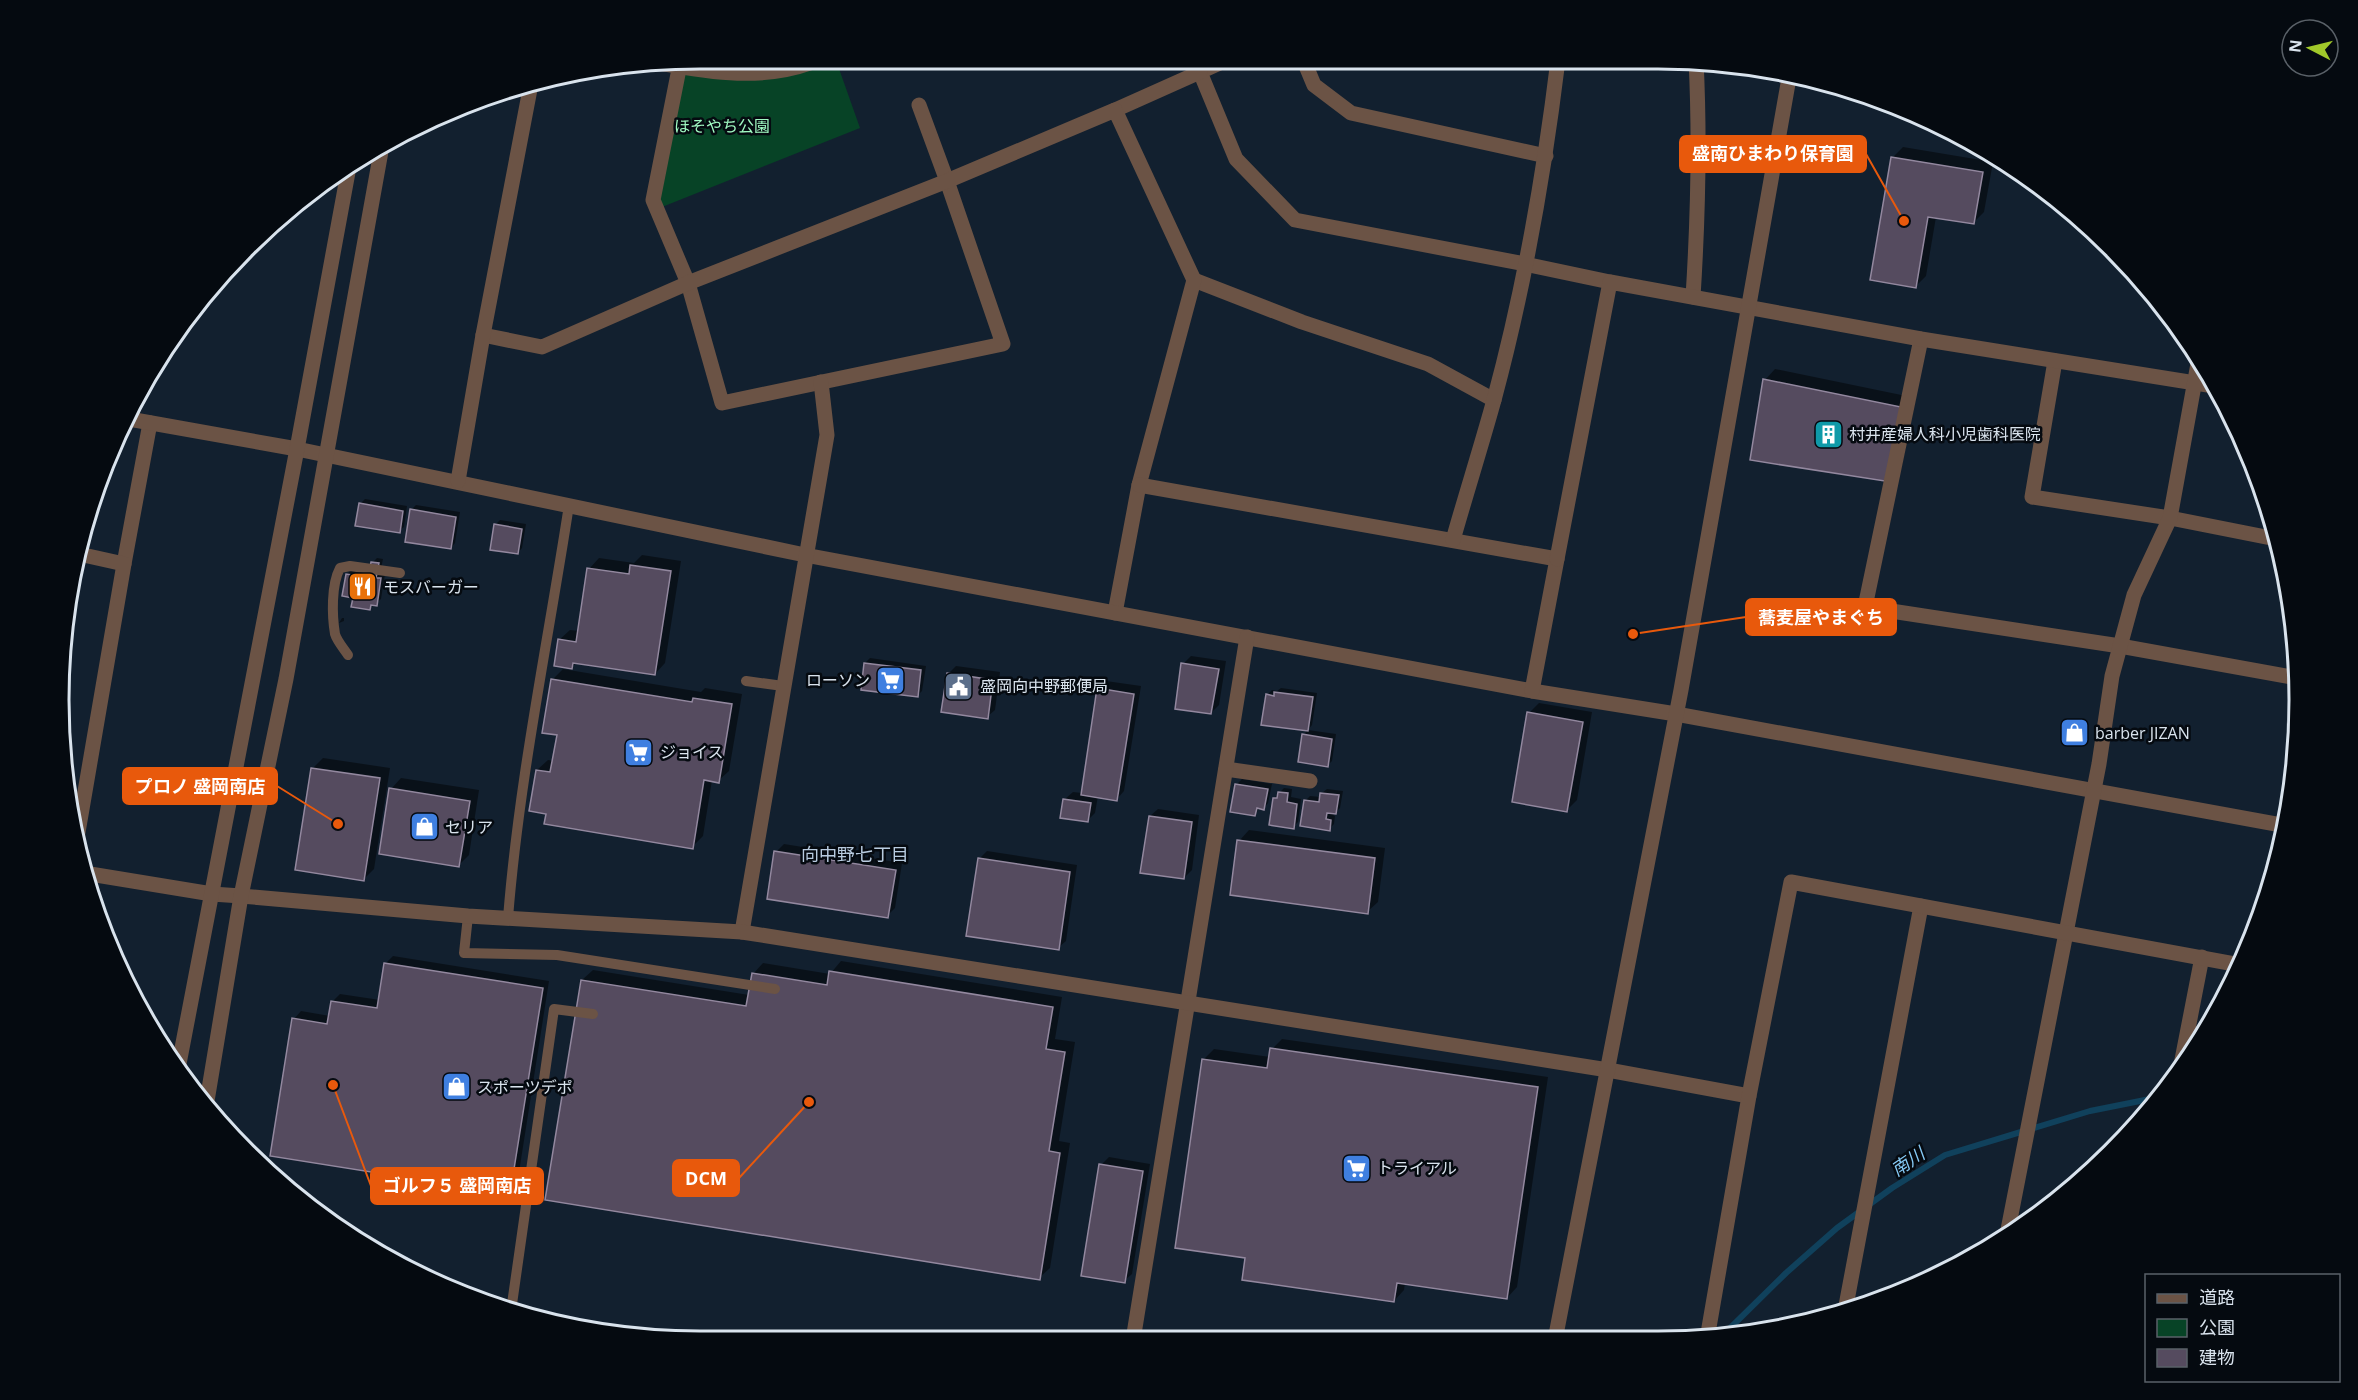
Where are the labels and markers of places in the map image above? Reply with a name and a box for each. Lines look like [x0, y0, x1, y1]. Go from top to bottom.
callout: 盛南ひまわり保育園 [1680, 136, 1866, 172]
building icon: 村井産婦人科小児歯科医院 [1812, 418, 1844, 450]
place label: 村井産婦人科小児歯科医院 [1849, 423, 2041, 445]
restaurant icon: モスバーガー [346, 571, 378, 603]
place label: モスバーガー [383, 576, 479, 598]
callout: 蕎麦屋やまぐち [1746, 599, 1896, 635]
supermarket icon: ローソン [875, 664, 907, 696]
place label: ローソン [806, 669, 870, 691]
public building icon: 盛岡向中野郵便局 [943, 670, 975, 702]
place label: 盛岡向中野郵便局 [980, 675, 1108, 697]
shop icon: barber JIZAN [2058, 717, 2090, 749]
place label: barber JIZAN [2095, 722, 2190, 744]
supermarket icon: ジョイス [623, 736, 655, 768]
place label: ジョイス [660, 741, 724, 763]
callout: プロノ 盛岡南店 [123, 768, 277, 804]
shop icon: セリア [408, 811, 440, 843]
place label: セリア [445, 816, 493, 838]
shop icon: スポーツデポ [440, 1071, 472, 1103]
place label: スポーツデポ [477, 1076, 573, 1098]
supermarket icon: トライアル [1340, 1152, 1372, 1184]
place label: トライアル [1377, 1157, 1457, 1179]
callout: DCM [673, 1160, 739, 1196]
callout: ゴルフ５ 盛岡南店 [371, 1168, 543, 1204]

